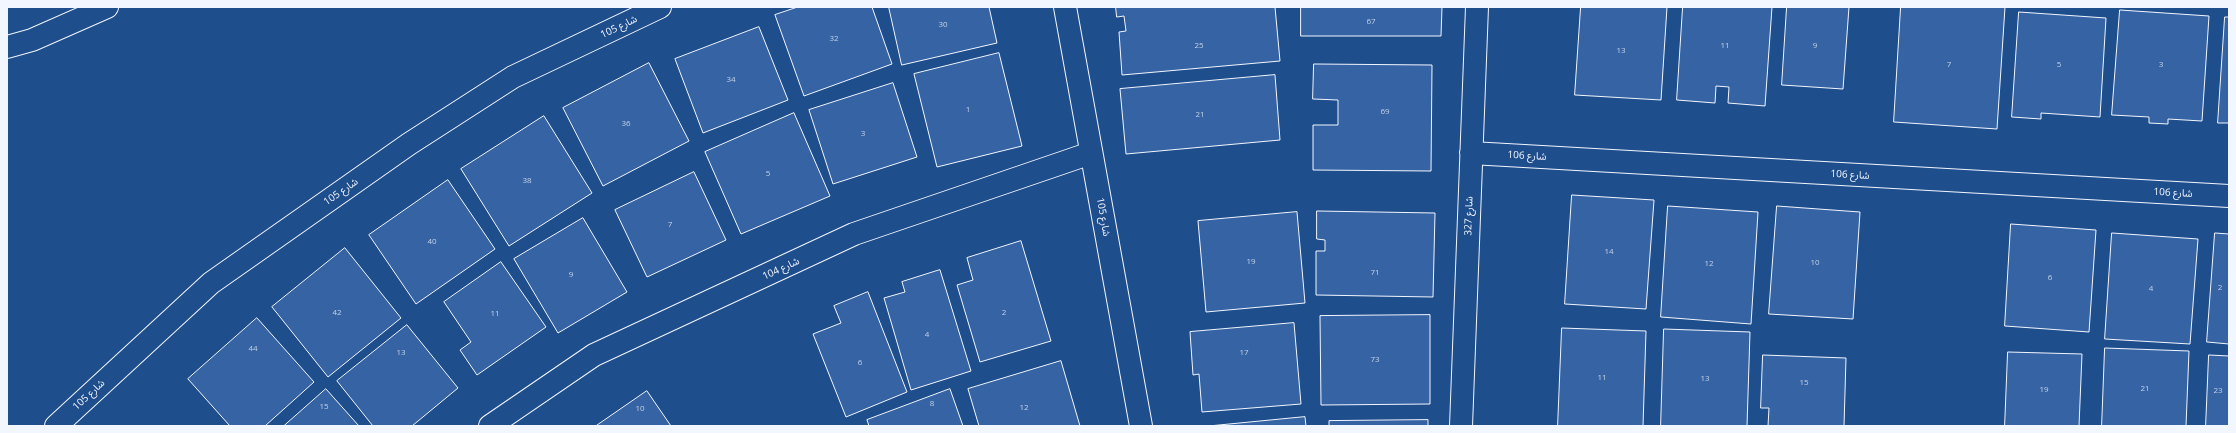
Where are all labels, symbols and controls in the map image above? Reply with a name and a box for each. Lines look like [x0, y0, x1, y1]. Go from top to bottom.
street label: شارع 105 [599, 13, 639, 41]
house number: 67 [1366, 17, 1376, 27]
house number: 30 [938, 20, 948, 30]
house number: 32 [829, 34, 839, 44]
house number: 25 [1194, 41, 1204, 51]
house number: 11 [1720, 41, 1730, 51]
house number: 9 [1813, 41, 1817, 51]
house number: 13 [1616, 46, 1626, 56]
house number: 7 [1947, 60, 1951, 70]
house number: 5 [2057, 60, 2061, 70]
house number: 3 [2159, 60, 2163, 70]
house number: 34 [726, 75, 736, 85]
house number: 1 [966, 105, 970, 115]
house number: 69 [1380, 107, 1390, 117]
house number: 21 [1195, 110, 1205, 120]
house number: 36 [621, 119, 631, 129]
house number: 3 [861, 129, 865, 139]
street label: شارع 106 [1507, 149, 1547, 163]
street label: شارع 106 [1830, 168, 1870, 182]
house number: 5 [766, 169, 770, 179]
street label: شارع 105 [321, 176, 361, 208]
house number: 38 [522, 176, 532, 186]
street label: شارع 106 [2153, 186, 2193, 200]
street label: شارع 327 [1462, 196, 1476, 236]
street label: شارع 105 [1094, 197, 1112, 237]
house number: 7 [668, 220, 672, 230]
house number: 40 [427, 237, 437, 247]
house number: 14 [1604, 247, 1614, 257]
street label: شارع 104 [761, 255, 801, 283]
house number: 19 [1246, 257, 1256, 267]
house number: 10 [1810, 258, 1820, 268]
house number: 12 [1704, 259, 1714, 269]
house number: 71 [1370, 268, 1380, 278]
house number: 9 [569, 270, 573, 280]
house number: 6 [2048, 273, 2052, 283]
house number: 2 [2218, 283, 2222, 293]
house number: 4 [2149, 284, 2153, 294]
house number: 42 [332, 308, 342, 318]
house number: 2 [1002, 308, 1006, 318]
house number: 11 [490, 309, 500, 319]
house number: 4 [925, 330, 929, 340]
house number: 44 [248, 344, 258, 354]
house number: 13 [396, 348, 406, 358]
house number: 17 [1239, 348, 1249, 358]
house number: 73 [1370, 355, 1380, 365]
house number: 6 [858, 358, 862, 368]
house number: 11 [1597, 373, 1607, 383]
house number: 13 [1700, 374, 1710, 384]
street label: شارع 105 [71, 377, 107, 413]
house number: 15 [1799, 378, 1809, 388]
house number: 21 [2140, 384, 2150, 394]
house number: 19 [2039, 385, 2049, 395]
house number: 23 [2213, 386, 2223, 396]
house number: 8 [930, 399, 934, 409]
house number: 15 [319, 402, 329, 412]
house number: 12 [1019, 403, 1029, 413]
house number: 10 [635, 404, 645, 414]

